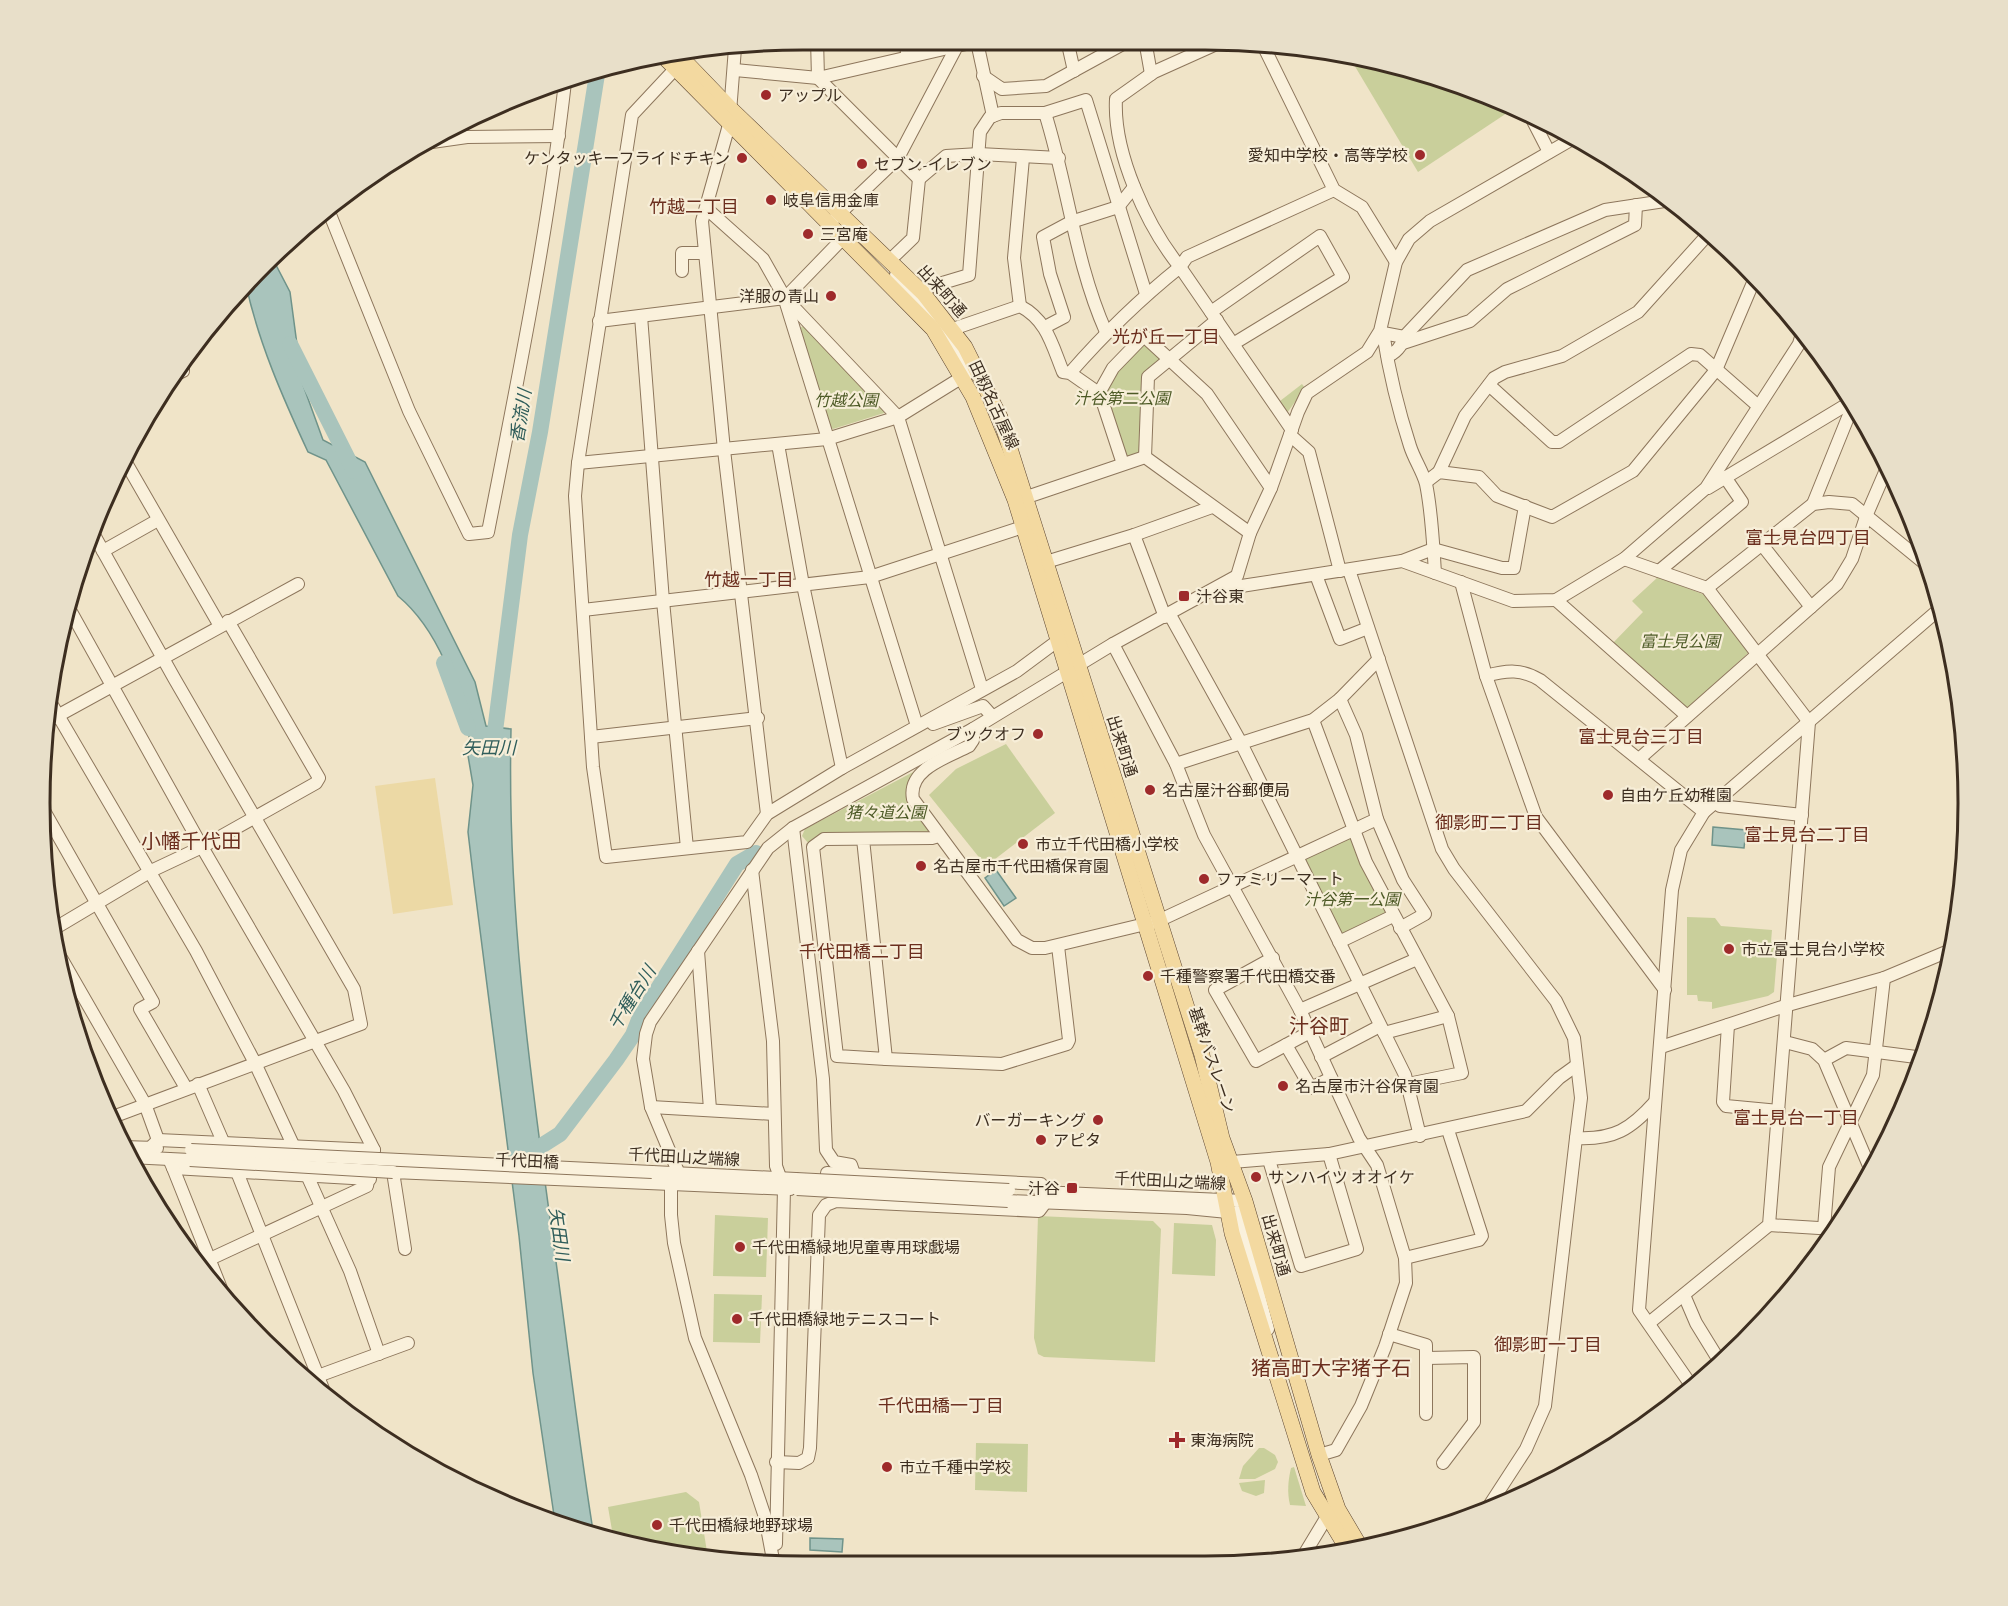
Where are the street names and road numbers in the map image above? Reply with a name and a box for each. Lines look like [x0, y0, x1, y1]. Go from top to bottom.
street label: 出来町通 [914, 262, 970, 320]
street label: 田籾名古屋線 [966, 358, 1022, 452]
street label: 出来町通 [1104, 713, 1140, 779]
street label: 基幹バスレーン [1186, 1005, 1238, 1115]
street label: 千代田山之端線 [628, 1146, 740, 1168]
street label: 千代田橋 [495, 1151, 559, 1171]
street label: 千代田山之端線 [1114, 1170, 1226, 1192]
street label: 出来町通 [1259, 1212, 1293, 1278]

